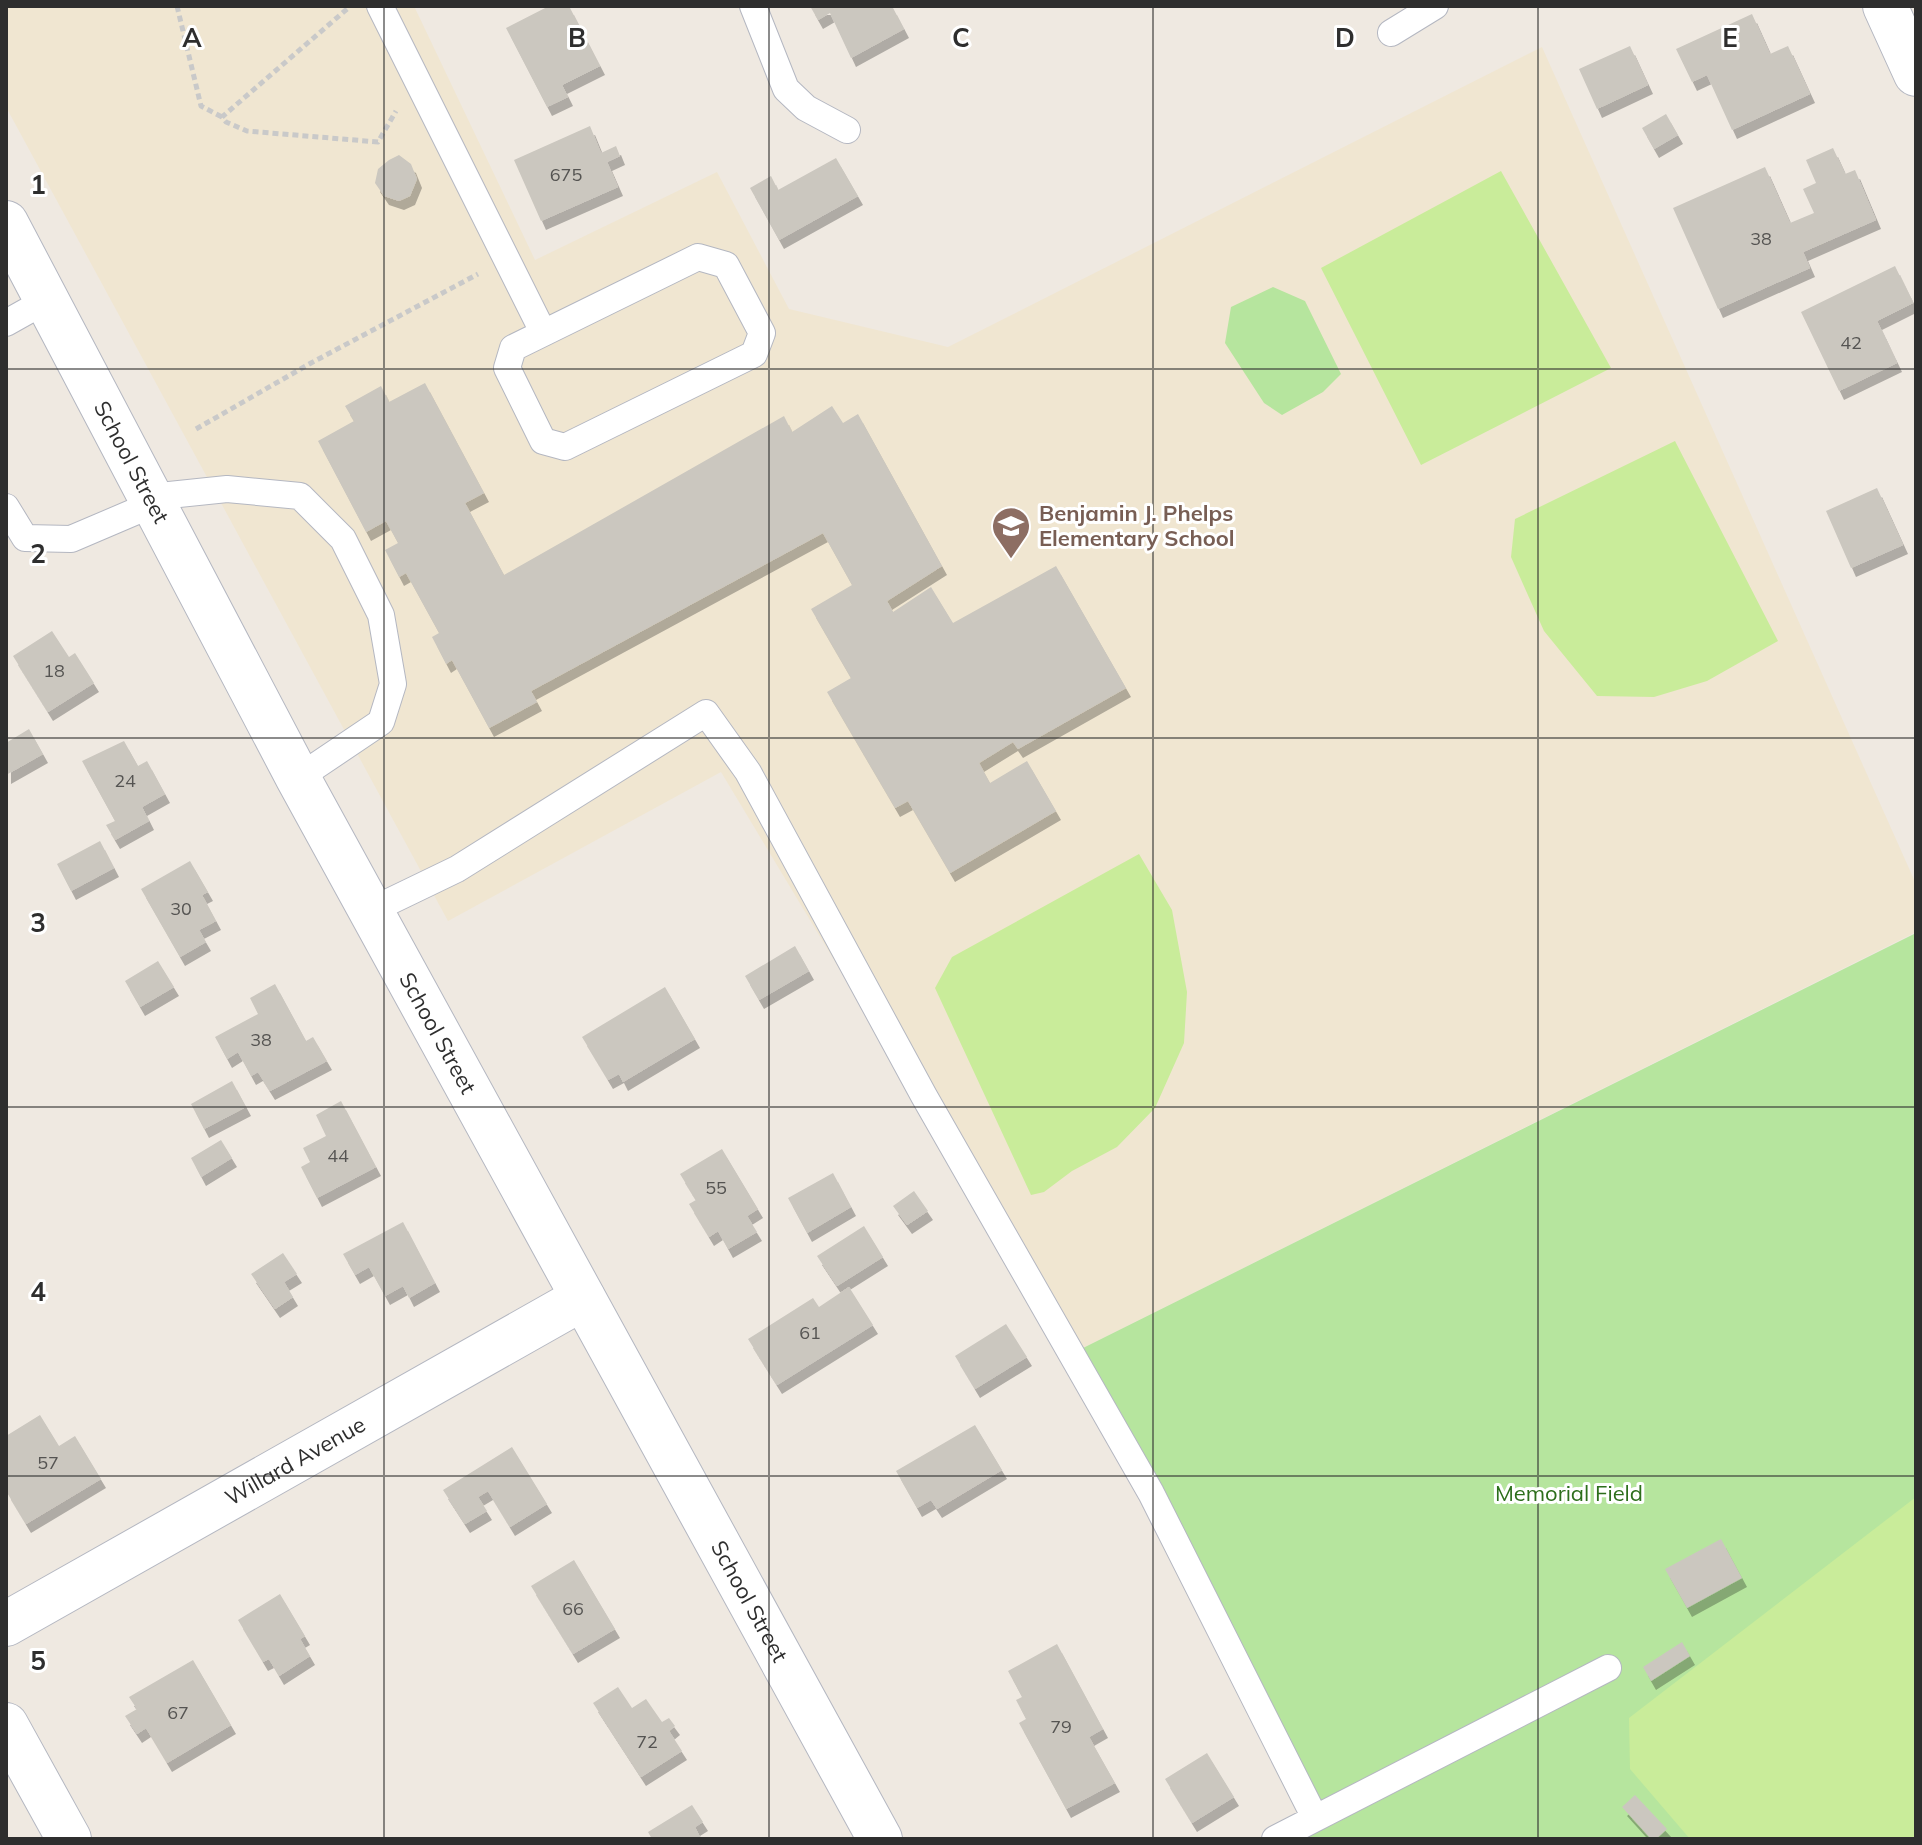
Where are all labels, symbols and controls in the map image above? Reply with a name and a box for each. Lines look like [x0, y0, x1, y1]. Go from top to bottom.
text: A [182, 21, 202, 54]
text: B [568, 21, 586, 54]
text: C [952, 21, 970, 54]
text: D [1335, 21, 1355, 54]
text: E [1722, 21, 1738, 54]
house number: 675 [550, 163, 582, 186]
text: 1 [30, 168, 46, 201]
house number: 38 [1750, 227, 1772, 250]
house number: 42 [1840, 331, 1862, 354]
street label: School Street [88, 396, 176, 528]
place label: Benjamin J. Phelps Elementary School [1039, 499, 1235, 552]
school or university icon: Benjamin J. Phelps Elementary School [990, 505, 1032, 560]
text: 2 [30, 537, 46, 570]
house number: 18 [43, 659, 65, 682]
house number: 24 [114, 769, 136, 792]
house number: 30 [170, 897, 192, 920]
text: 3 [30, 906, 46, 939]
street label: School Street [393, 967, 483, 1099]
house number: 38 [250, 1028, 272, 1051]
house number: 44 [327, 1144, 349, 1167]
house number: 55 [705, 1176, 727, 1199]
text: 4 [30, 1275, 46, 1308]
house number: 61 [799, 1321, 821, 1344]
street label: Willard Avenue [220, 1410, 370, 1511]
house number: 57 [37, 1451, 59, 1474]
park label: Memorial Field [1495, 1479, 1643, 1507]
street label: School Street [705, 1535, 794, 1667]
house number: 66 [562, 1597, 584, 1620]
text: 5 [30, 1644, 46, 1677]
house number: 67 [167, 1701, 189, 1724]
house number: 79 [1050, 1715, 1072, 1738]
house number: 72 [636, 1730, 658, 1753]

